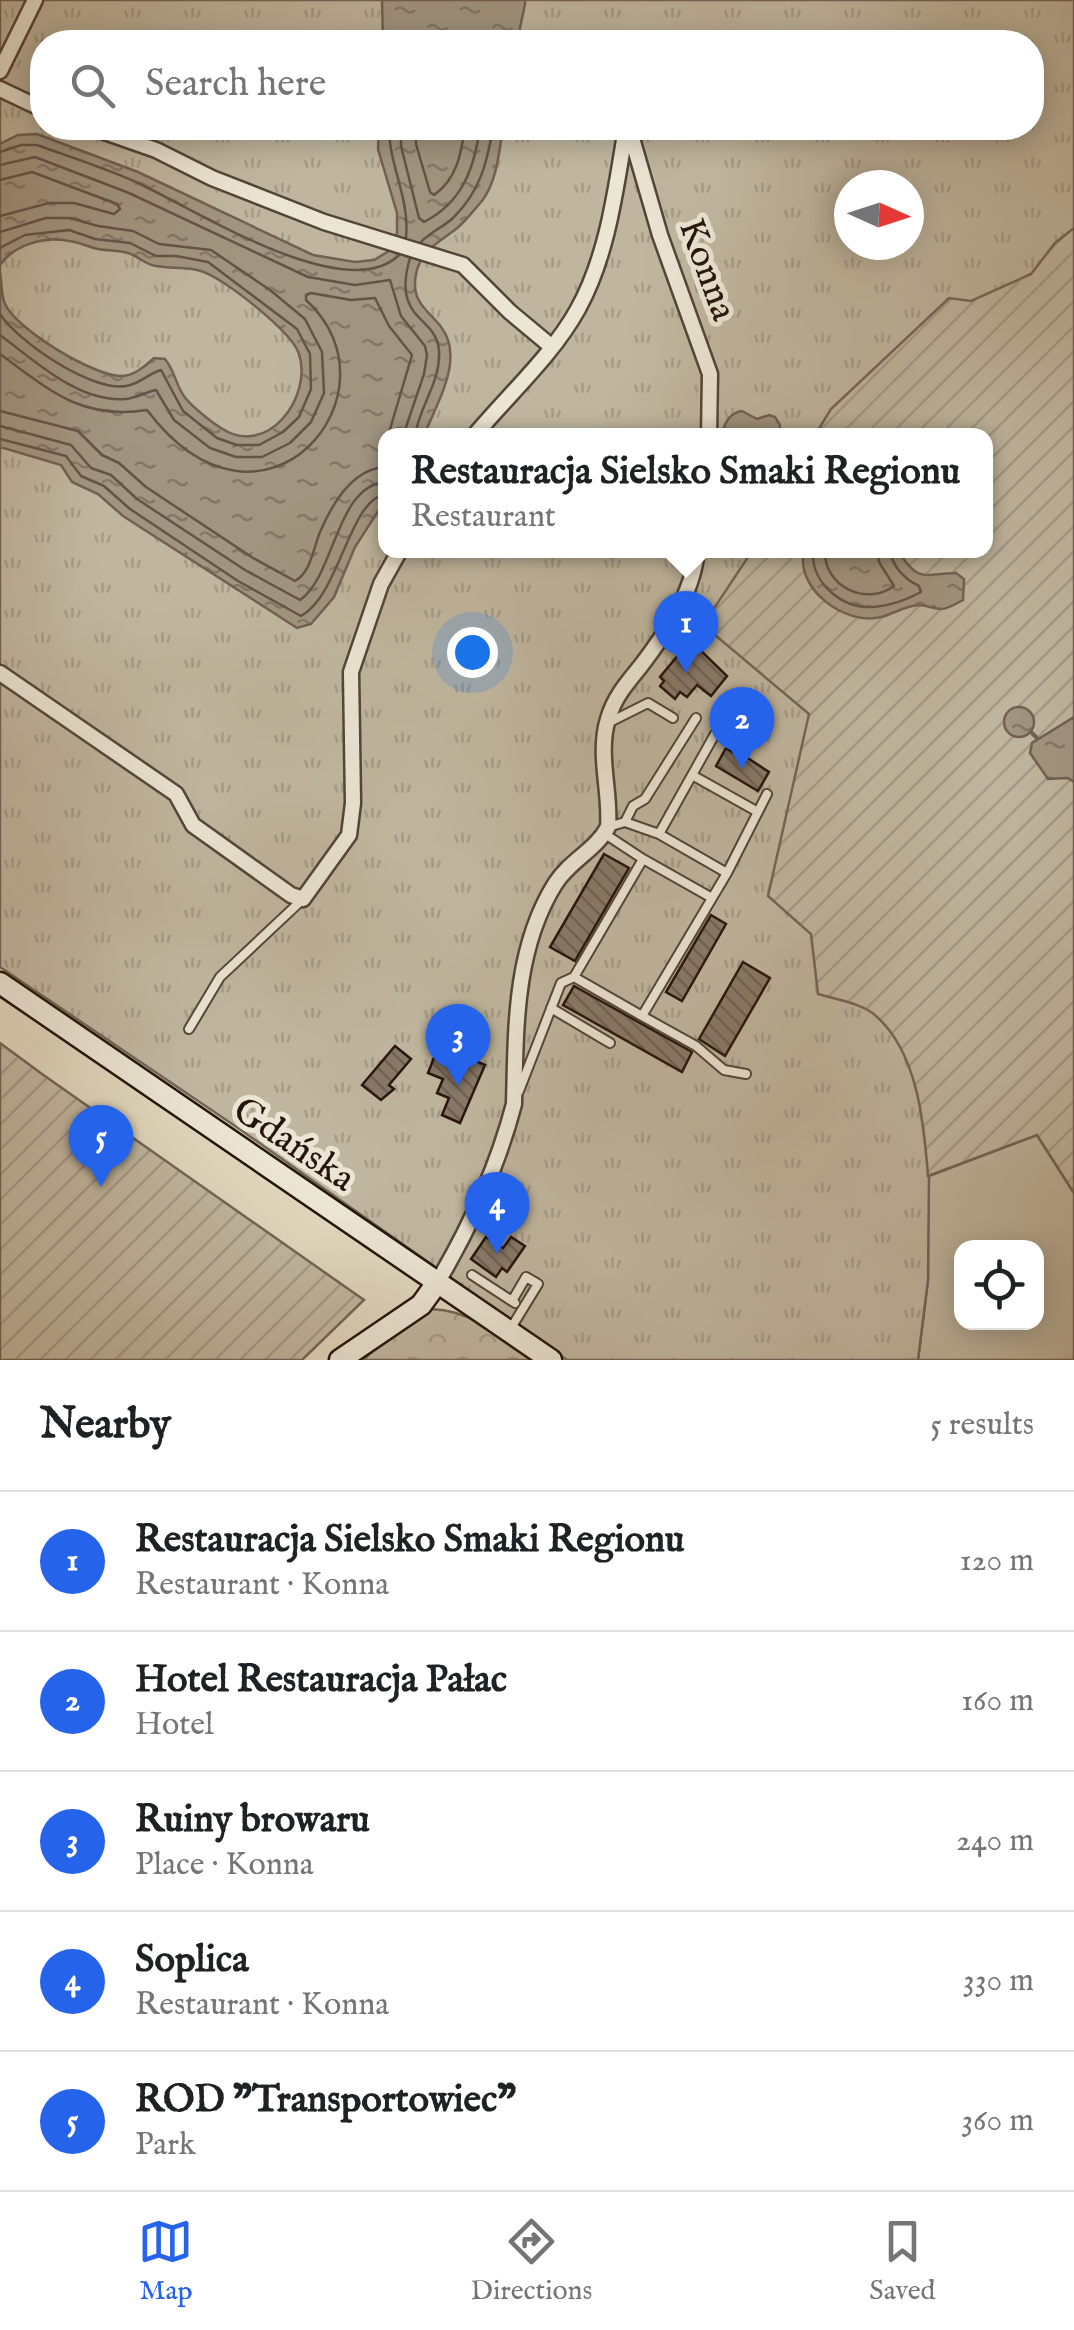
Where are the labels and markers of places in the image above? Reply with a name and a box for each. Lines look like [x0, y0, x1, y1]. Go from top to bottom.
pin: 1 [654, 590, 718, 673]
pin: 2 [710, 686, 774, 769]
pin: 3 [426, 1004, 490, 1086]
pin: 5 [68, 1104, 134, 1187]
pin: 4 [464, 1172, 530, 1254]

